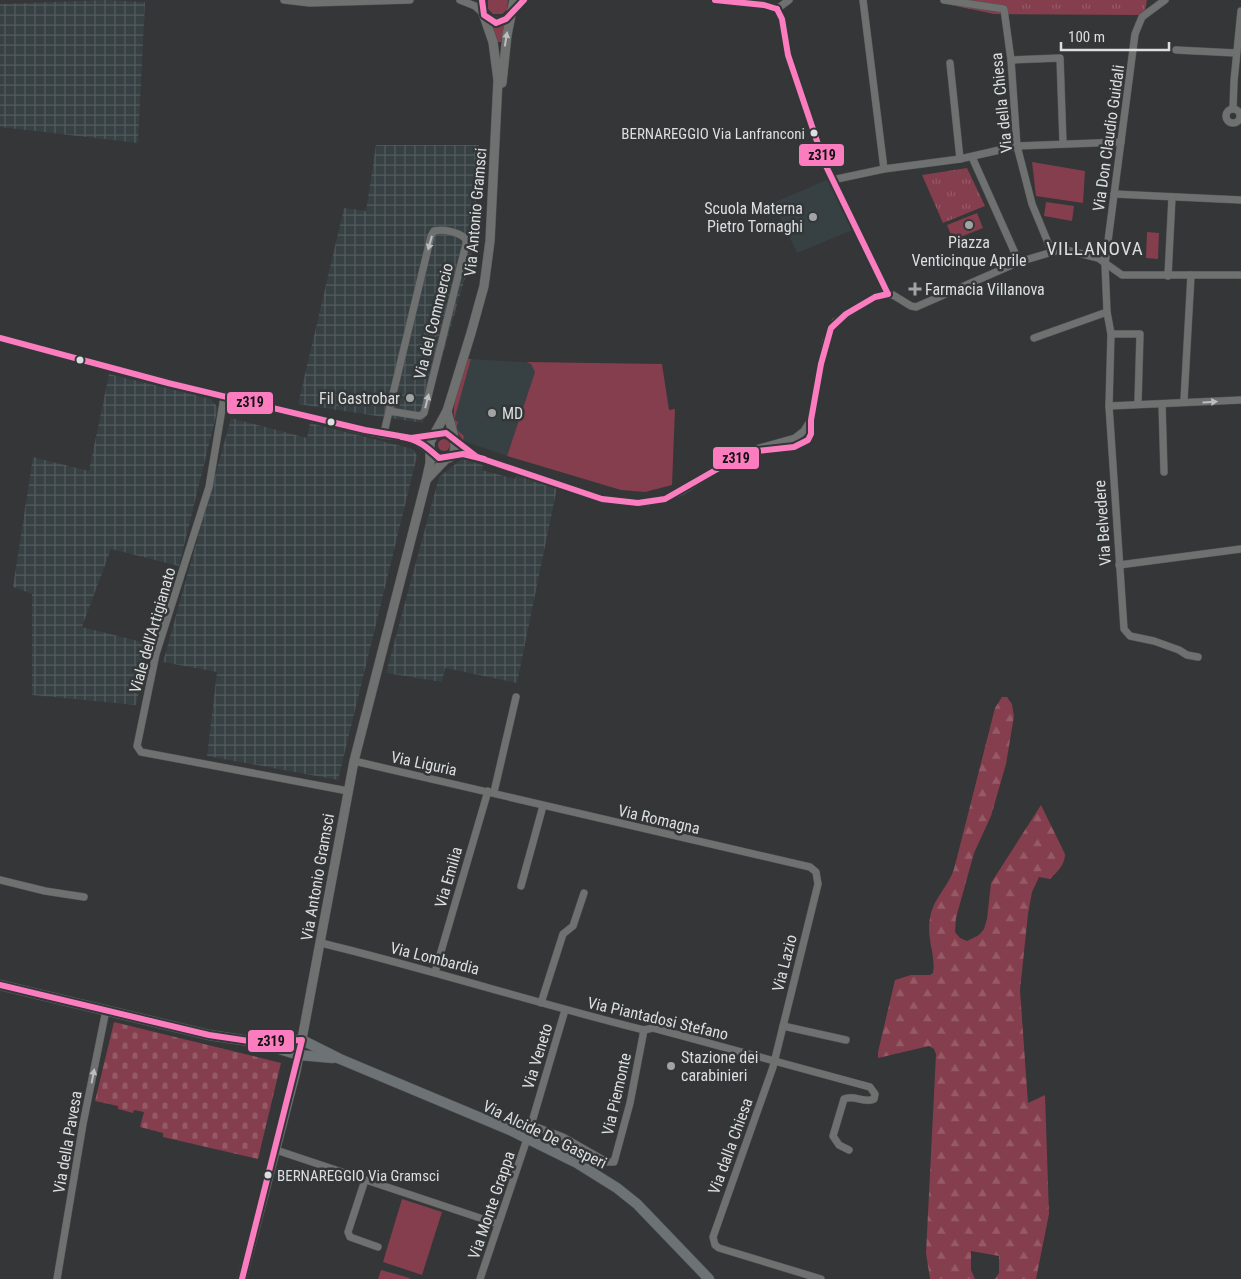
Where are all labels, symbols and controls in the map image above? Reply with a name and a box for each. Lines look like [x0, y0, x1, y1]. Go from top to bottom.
scale bar [1061, 20, 1168, 52]
text: 100 m [1068, 28, 1105, 46]
one-way arrow [503, 30, 511, 46]
street label: Via della Chiesa [987, 52, 1016, 154]
street label: Via Don Claudio Guidali [1089, 64, 1128, 213]
place label: BERNAREGGIO Via Lanfranconi [621, 125, 805, 143]
marker: BERNAREGGIO Via Lanfranconi [809, 128, 819, 138]
line badge: z319 [798, 143, 845, 167]
street label: Via Antonio Gramsci [460, 147, 491, 277]
text: z319 [808, 147, 836, 163]
place label: Scuola Materna Pietro Tornaghi [704, 199, 803, 236]
marker: Scuola Materna Pietro Tornaghi [807, 211, 819, 223]
marker: Piazza Venticinque Aprile [963, 219, 975, 231]
place label: Piazza Venticinque Aprile [912, 233, 1026, 270]
one-way arrow [425, 235, 433, 250]
district label: VILLANOVA [1046, 237, 1144, 260]
street label: Via del Commercio [410, 261, 457, 381]
place label: Farmacia Villanova [925, 280, 1045, 299]
marker: Farmacia Villanova [909, 283, 921, 295]
unlabelled marker [75, 355, 85, 365]
place label: Fil Gastrobar [319, 389, 400, 408]
line badge: z319 [226, 391, 274, 415]
marker: Fil Gastrobar [404, 392, 416, 404]
text: z319 [236, 394, 264, 410]
one-way arrow [423, 394, 431, 409]
one-way arrow [1202, 398, 1218, 406]
place label: MD [502, 404, 523, 423]
marker: MD [486, 407, 498, 419]
unlabelled marker [326, 417, 336, 427]
line badge: z319 [712, 446, 760, 470]
text: z319 [722, 450, 750, 466]
street label: Via Belvedere [1090, 480, 1115, 566]
street label: Viale dell'Artigianato [125, 565, 180, 695]
street label: Via Liguria [389, 747, 459, 780]
street label: Via Romagna [616, 801, 702, 838]
street label: Via Antonio Gramsci [297, 812, 338, 942]
street label: Via Emilia [431, 844, 466, 910]
street label: Via Lazio [768, 933, 801, 994]
street label: Via Lombardia [388, 938, 481, 979]
street label: Via Piantadosi Stefano [586, 993, 730, 1044]
street label: Via Veneto [518, 1021, 556, 1091]
line badge: z319 [247, 1029, 295, 1053]
text: z319 [257, 1033, 285, 1049]
place label: Stazione dei carabinieri [681, 1048, 758, 1085]
street label: Via Piemonte [598, 1051, 635, 1137]
marker: Stazione dei carabinieri [665, 1060, 677, 1072]
one-way arrow [89, 1068, 97, 1084]
street label: Via della Pavesa [49, 1089, 86, 1195]
street label: Via dalla Chiesa [704, 1095, 757, 1197]
street label: Via Alcide De Gasperi [480, 1096, 610, 1173]
street label: Via Monte Grappa [464, 1149, 519, 1262]
place label: BERNAREGGIO Via Gramsci [277, 1167, 439, 1185]
marker: BERNAREGGIO Via Gramsci [263, 1170, 273, 1180]

